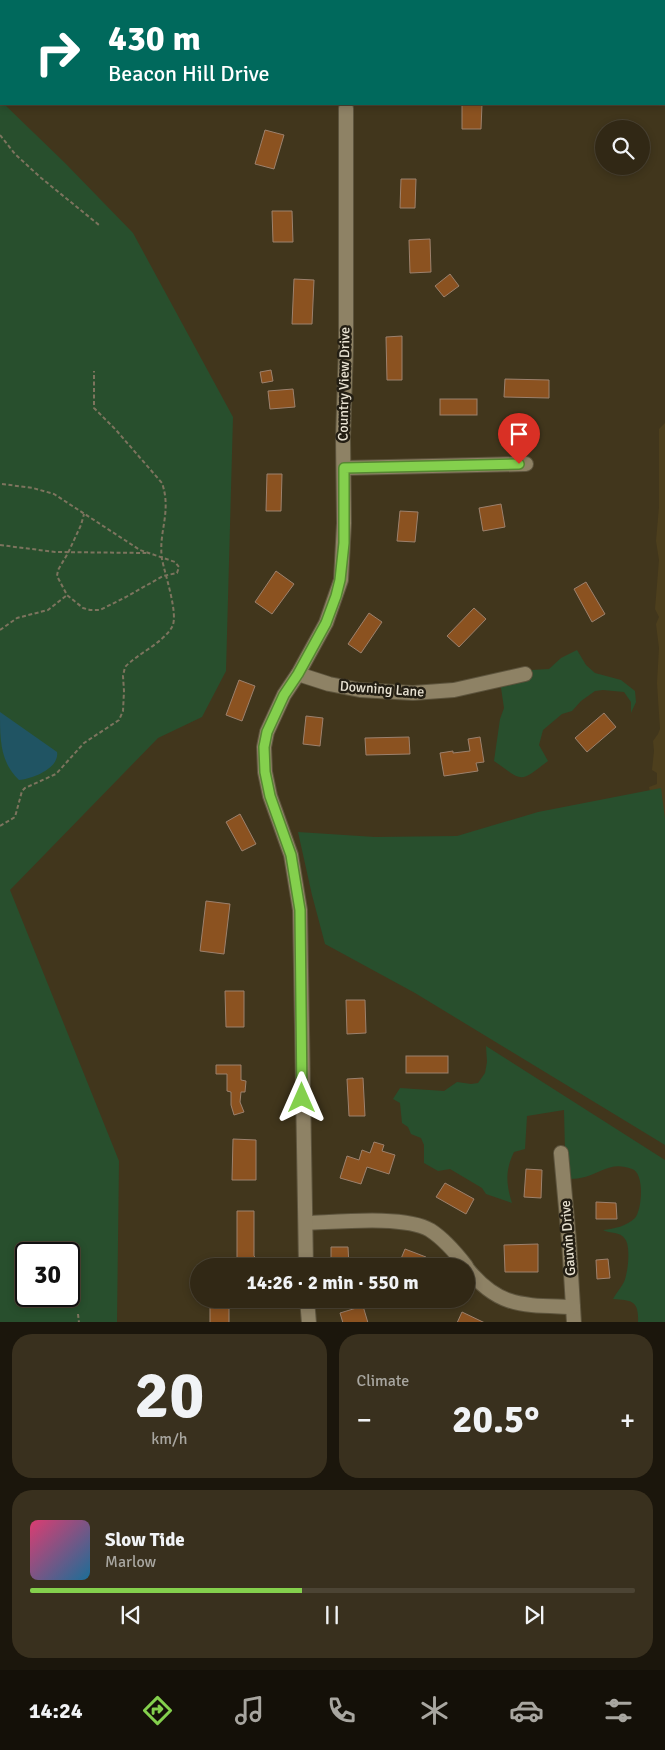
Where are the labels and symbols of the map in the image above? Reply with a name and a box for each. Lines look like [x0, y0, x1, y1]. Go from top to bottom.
street label: Country View Drive [335, 327, 353, 441]
pin [498, 413, 540, 464]
street label: Downing Lane [339, 678, 425, 700]
position arrow [275, 1071, 327, 1123]
street label: Gauvin Drive [557, 1200, 579, 1276]
speed limit sign: 30 [15, 1242, 80, 1307]

